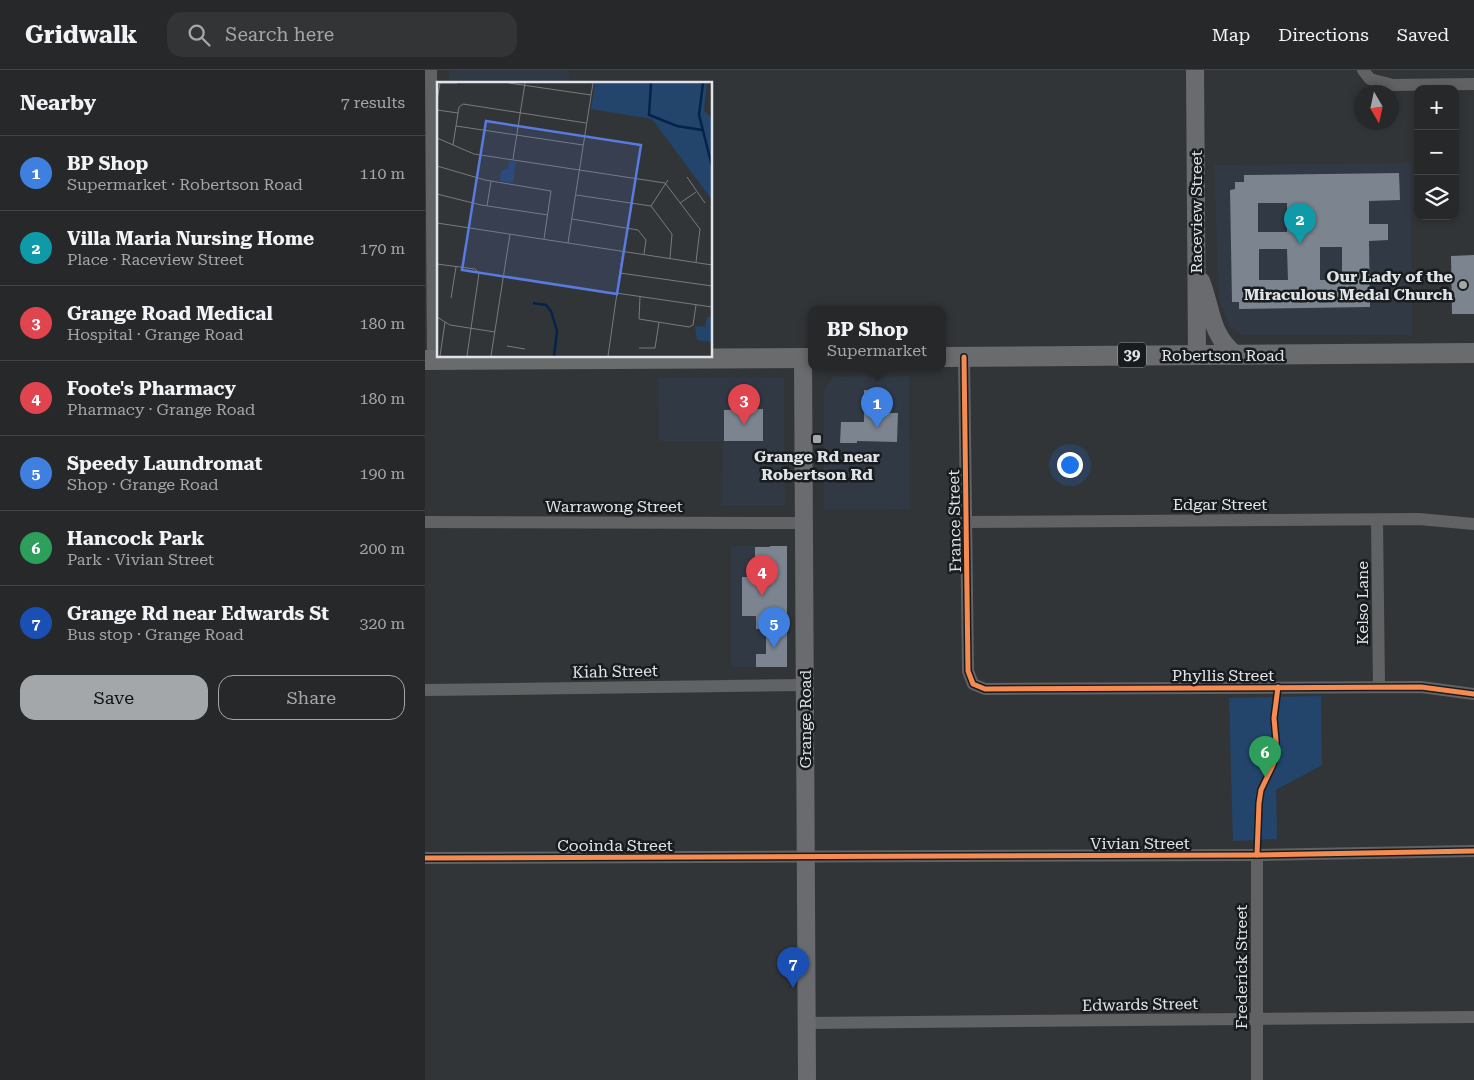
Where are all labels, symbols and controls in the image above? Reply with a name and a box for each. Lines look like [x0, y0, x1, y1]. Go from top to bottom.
search box [167, 12, 517, 57]
text: Gridwalk [25, 21, 137, 49]
icon: search [185, 21, 213, 49]
text: Search here [225, 23, 334, 46]
text: Map [1212, 24, 1250, 45]
text: Directions [1278, 24, 1369, 45]
text: Saved [1397, 24, 1449, 45]
inset map [437, 82, 713, 358]
north arrow [1354, 85, 1399, 130]
map controls [1414, 85, 1459, 220]
button: + [1414, 85, 1459, 130]
text: Nearby [20, 91, 96, 115]
text: 7 results [341, 93, 405, 112]
button: − [1414, 130, 1459, 175]
street label: Raceview Street [1187, 150, 1206, 274]
text: BP Shop [67, 152, 148, 175]
text: 1 [32, 164, 40, 183]
text: 110 m [359, 164, 405, 183]
text: Supermarket · Robertson Road [67, 175, 303, 194]
button: layers [1414, 175, 1459, 220]
pin: 2 [1284, 203, 1316, 244]
text: Villa Maria Nursing Home [67, 227, 314, 250]
text: 2 [32, 239, 40, 258]
text: 170 m [359, 239, 405, 258]
text: Place · Raceview Street [67, 250, 244, 269]
place label: Our Lady of the Miraculous Medal Church [1244, 267, 1453, 304]
marker: Our Lady of the Miraculous Medal Church [1457, 279, 1469, 291]
text: Grange Road Medical [67, 302, 273, 325]
popup [808, 306, 946, 371]
text: 3 [32, 314, 40, 333]
text: 180 m [359, 314, 405, 333]
text: BP Shop [827, 318, 908, 341]
text: Hospital · Grange Road [67, 325, 244, 344]
text: Supermarket [827, 341, 927, 360]
road number: 39 [1118, 342, 1146, 368]
street label: Robertson Road [1161, 346, 1285, 365]
text: Foote's Pharmacy [67, 377, 236, 400]
pin: 3 [728, 384, 760, 425]
pin: 1 [861, 387, 893, 428]
text: 4 [32, 389, 40, 408]
text: 180 m [359, 389, 405, 408]
text: Pharmacy · Grange Road [67, 400, 255, 419]
marker: Grange Rd near Robertson Rd [811, 433, 823, 445]
place label: Grange Rd near Robertson Rd [754, 447, 880, 484]
text: Speedy Laundromat [67, 452, 262, 475]
your location [1057, 452, 1083, 478]
text: 5 [32, 464, 40, 483]
text: 190 m [359, 464, 405, 483]
street label: France Street [944, 470, 965, 572]
text: Shop · Grange Road [67, 475, 219, 494]
street label: Edgar Street [1173, 495, 1267, 514]
street label: Warrawong Street [545, 497, 683, 516]
text: Hancock Park [67, 527, 204, 550]
text: 6 [32, 539, 40, 558]
text: 200 m [359, 539, 405, 558]
text: Park · Vivian Street [67, 550, 214, 569]
pin: 4 [746, 555, 778, 596]
street label: Kelso Lane [1353, 561, 1372, 645]
text: Grange Rd near Edwards St [67, 602, 329, 625]
pin: 5 [758, 607, 790, 648]
text: 7 [32, 614, 40, 633]
text: 320 m [359, 614, 405, 633]
text: Bus stop · Grange Road [67, 625, 244, 644]
street label: Kiah Street [572, 661, 658, 682]
street label: Phyllis Street [1172, 666, 1274, 685]
street label: Grange Road [796, 670, 815, 768]
button: Save [20, 675, 208, 720]
button: Share [218, 675, 405, 720]
pin: 6 [1249, 736, 1281, 777]
street label: Vivian Street [1090, 834, 1190, 853]
street label: Cooinda Street [557, 836, 673, 855]
street label: Frederick Street [1232, 905, 1251, 1029]
pin: 7 [777, 947, 809, 988]
street label: Edwards Street [1082, 994, 1198, 1015]

